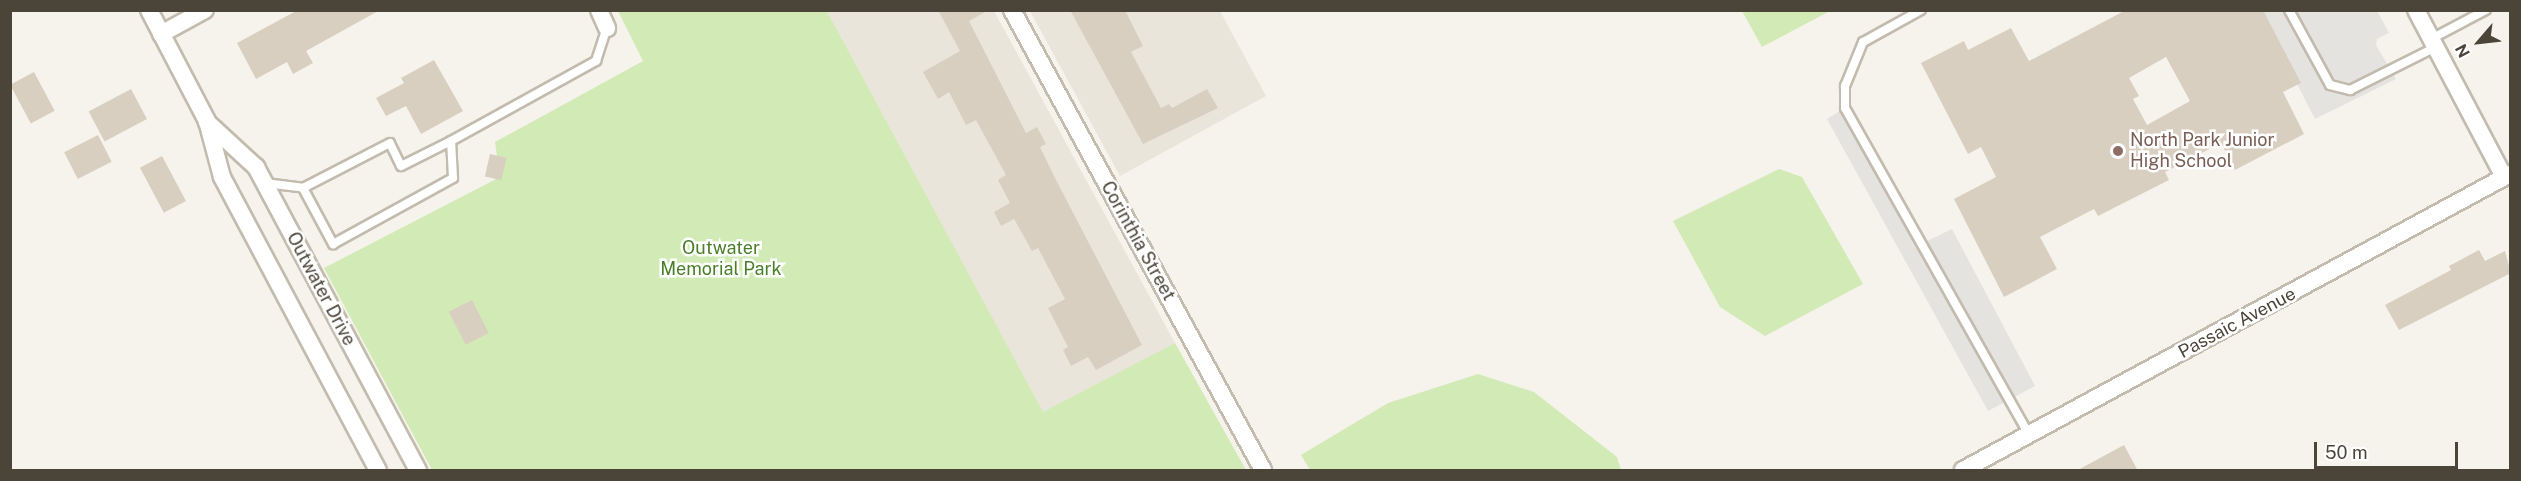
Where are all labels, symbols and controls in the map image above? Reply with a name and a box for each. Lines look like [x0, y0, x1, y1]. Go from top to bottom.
north arrow [2449, 12, 2509, 72]
text: N [2451, 41, 2474, 61]
place label: North Park Junior High School [2130, 130, 2275, 172]
marker: North Park Junior High School [2111, 144, 2125, 158]
street label: Corinthia Street [1096, 178, 1180, 304]
street label: Outwater Drive [282, 229, 360, 349]
park label: Outwater Memorial Park [660, 238, 782, 280]
street label: Passaic Avenue [2175, 283, 2299, 363]
scale bar [2317, 430, 2461, 468]
text: 50 m [2325, 442, 2368, 463]

